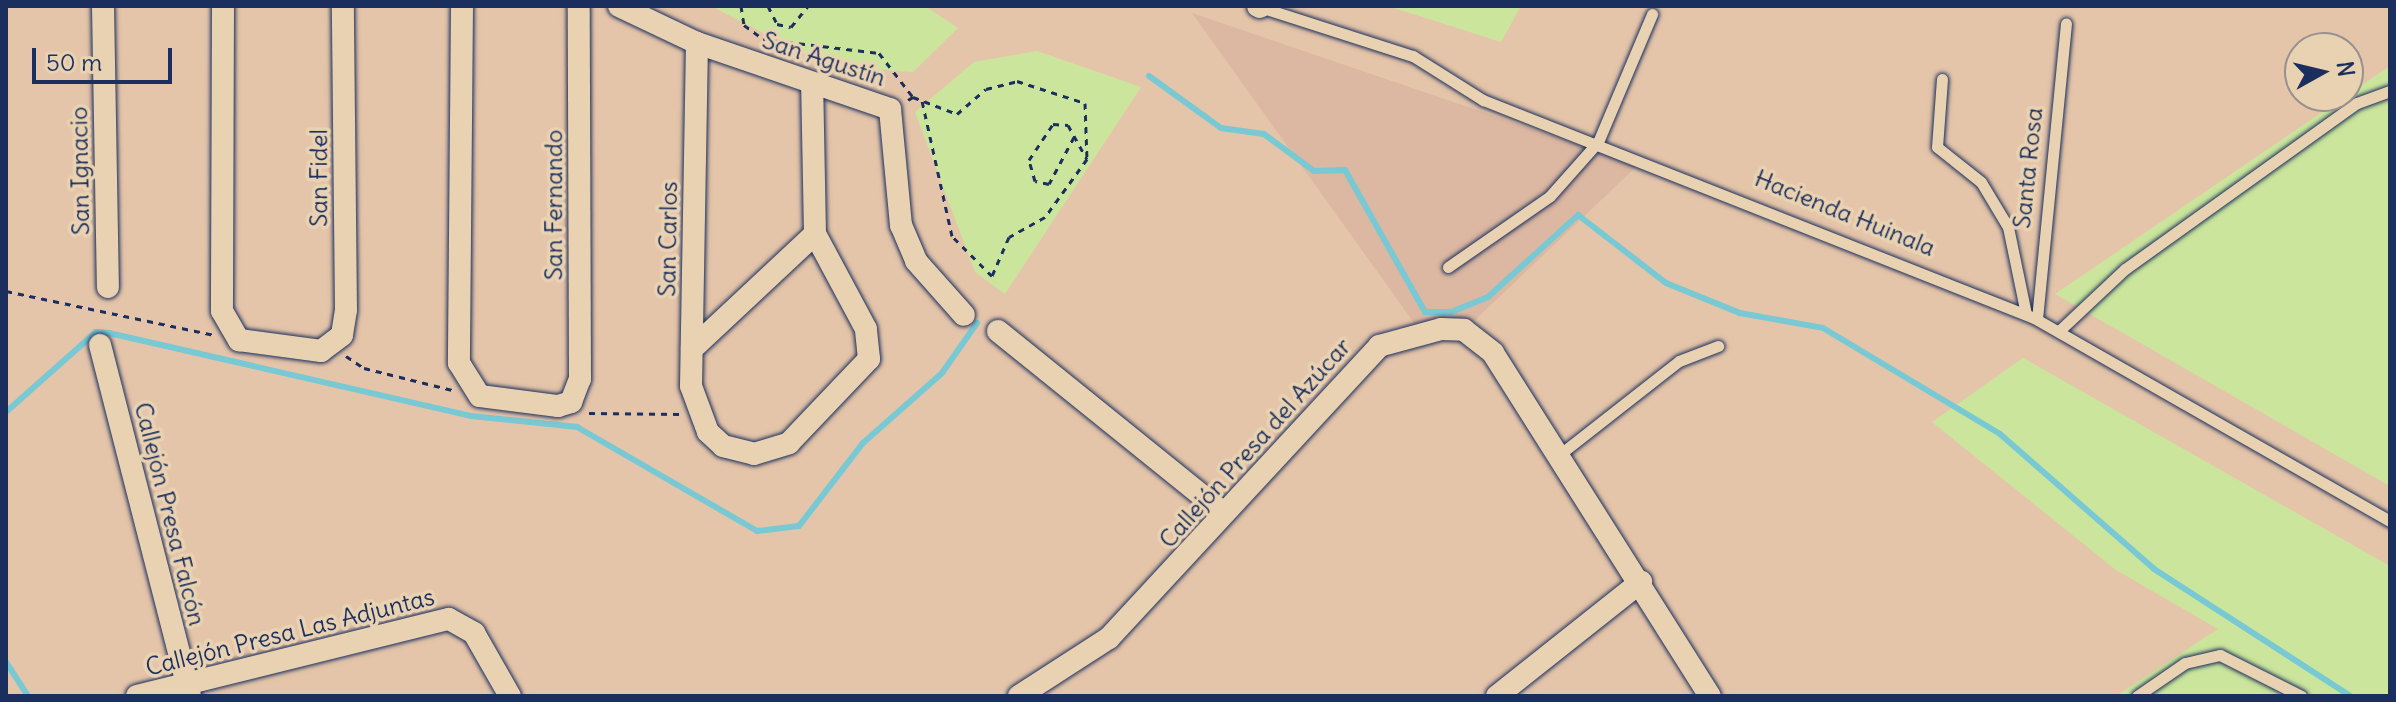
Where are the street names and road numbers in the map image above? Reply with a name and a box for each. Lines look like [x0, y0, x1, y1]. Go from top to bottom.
street label: San Agustín [759, 26, 889, 92]
street label: San Ignacio [64, 106, 96, 236]
street label: Santa Rosa [2007, 106, 2049, 230]
street label: San Fidel [305, 129, 333, 227]
street label: San Fernando [540, 130, 568, 280]
street label: Hacienda Huinala [1751, 164, 1939, 262]
street label: San Carlos [653, 181, 683, 297]
street label: Callejón Presa del Azúcar [1153, 332, 1357, 554]
street label: Callejón Presa Falcón [128, 399, 212, 629]
street label: Callejón Presa Las Adjuntas [143, 582, 437, 682]

